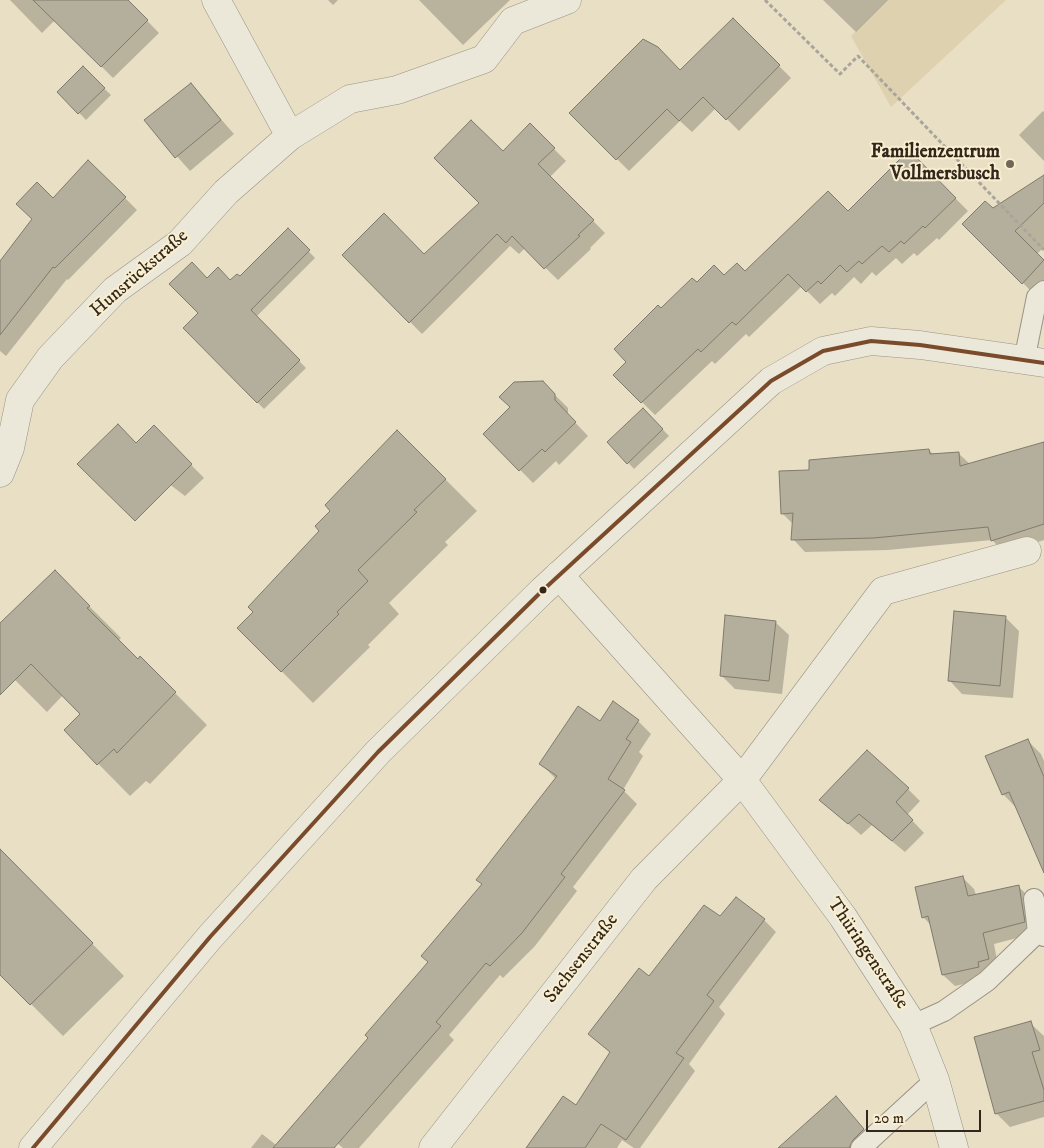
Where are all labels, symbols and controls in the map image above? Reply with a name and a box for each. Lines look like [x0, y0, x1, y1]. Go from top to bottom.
place label: Familienzentrum Vollmersbusch [871, 142, 1000, 186]
marker: Familienzentrum Vollmersbusch [1004, 158, 1016, 170]
street label: Hunsrückstraße [87, 225, 193, 323]
unlabelled marker [538, 585, 548, 595]
street label: Thüringenstraße [821, 894, 913, 1014]
street label: Sachsenstraße [540, 910, 624, 1008]
scale bar [869, 1100, 984, 1132]
text: 20 m [874, 1109, 904, 1128]

